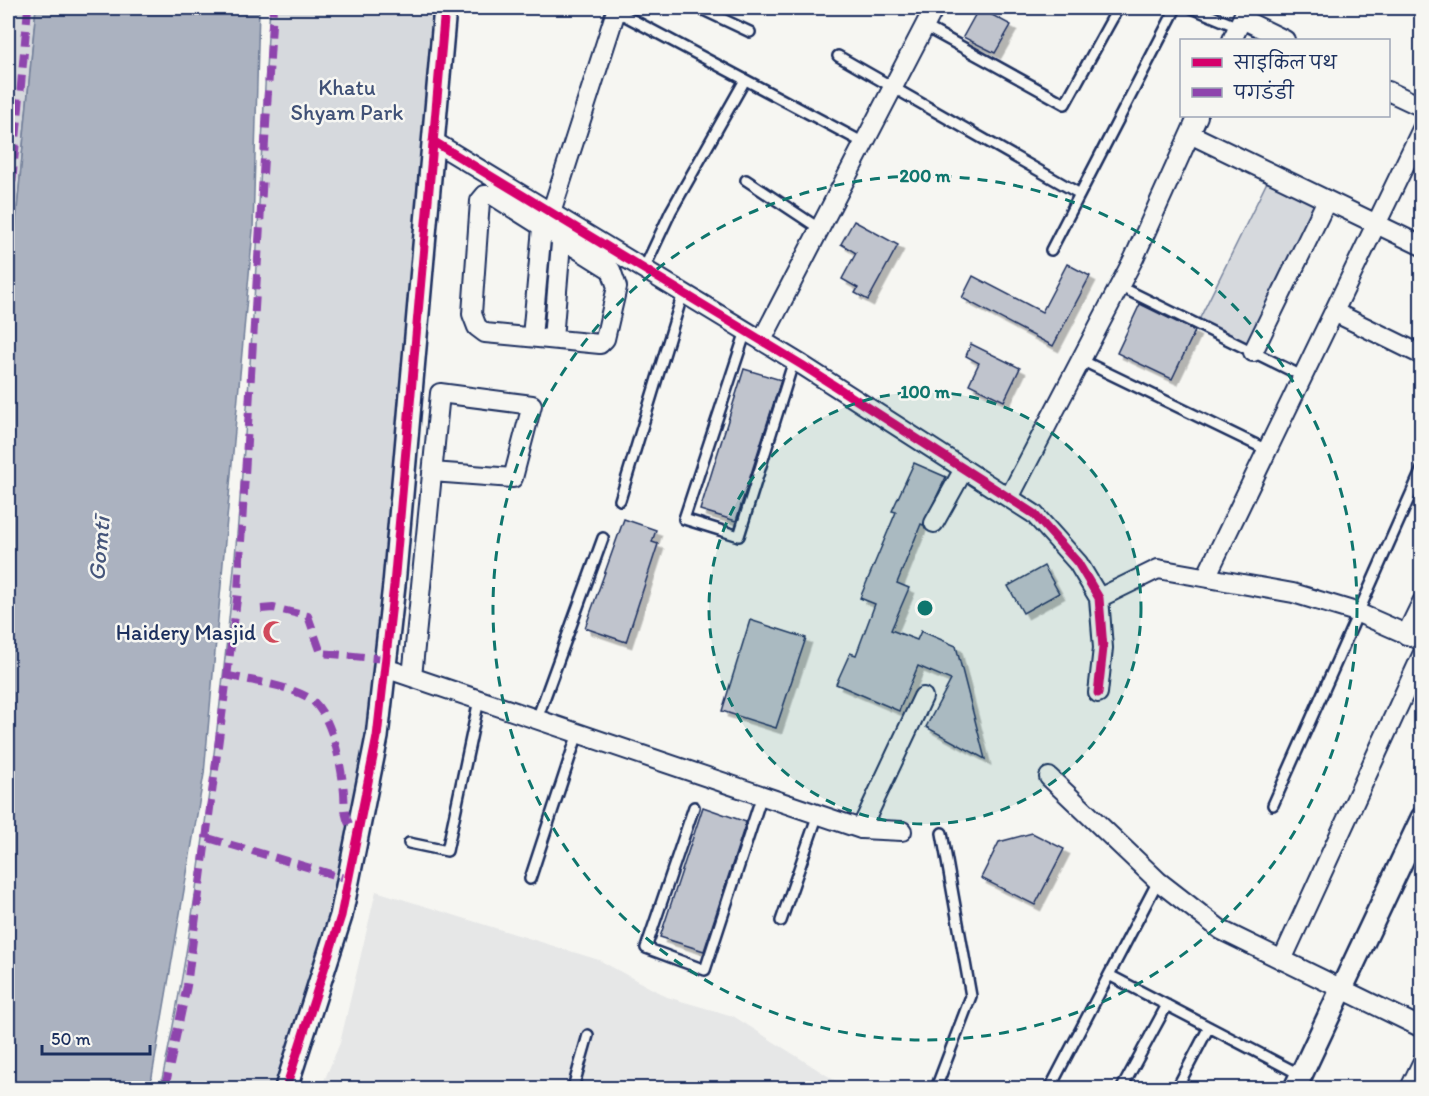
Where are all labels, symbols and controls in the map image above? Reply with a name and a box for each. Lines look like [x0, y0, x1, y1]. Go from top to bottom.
legend [1180, 39, 1390, 117]
text: साइकिल पथ [1233, 49, 1338, 74]
park label: Khatu Shyam Park [291, 74, 403, 126]
text: पगडंडी [1233, 79, 1294, 104]
text: 200 m [900, 165, 951, 187]
text: 100 m [900, 381, 951, 403]
water label: Gomtī [81, 511, 116, 582]
centre of rings [915, 598, 935, 618]
place label: Haidery Masjid [116, 619, 256, 646]
mosque icon: Haidery Masjid [261, 619, 287, 645]
scale bar [42, 1018, 150, 1056]
text: 50 m [51, 1028, 91, 1050]

